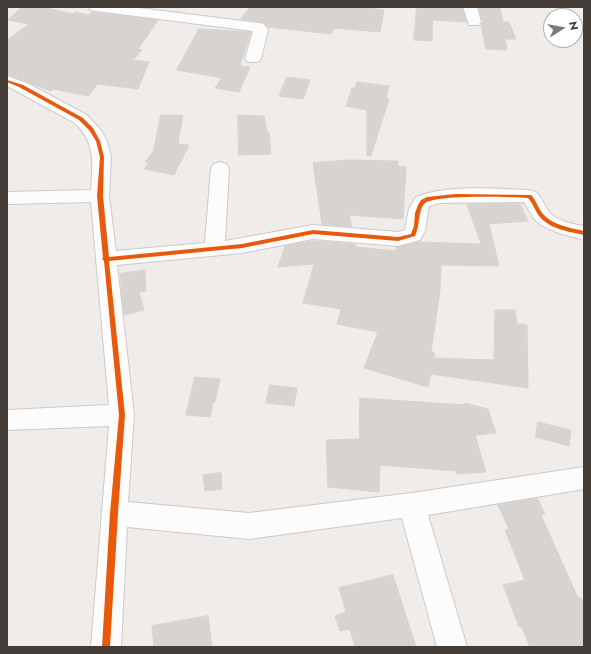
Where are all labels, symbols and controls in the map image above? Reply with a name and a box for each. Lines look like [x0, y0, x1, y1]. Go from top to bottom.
north arrow [543, 8, 583, 48]
text: N [565, 20, 582, 32]

